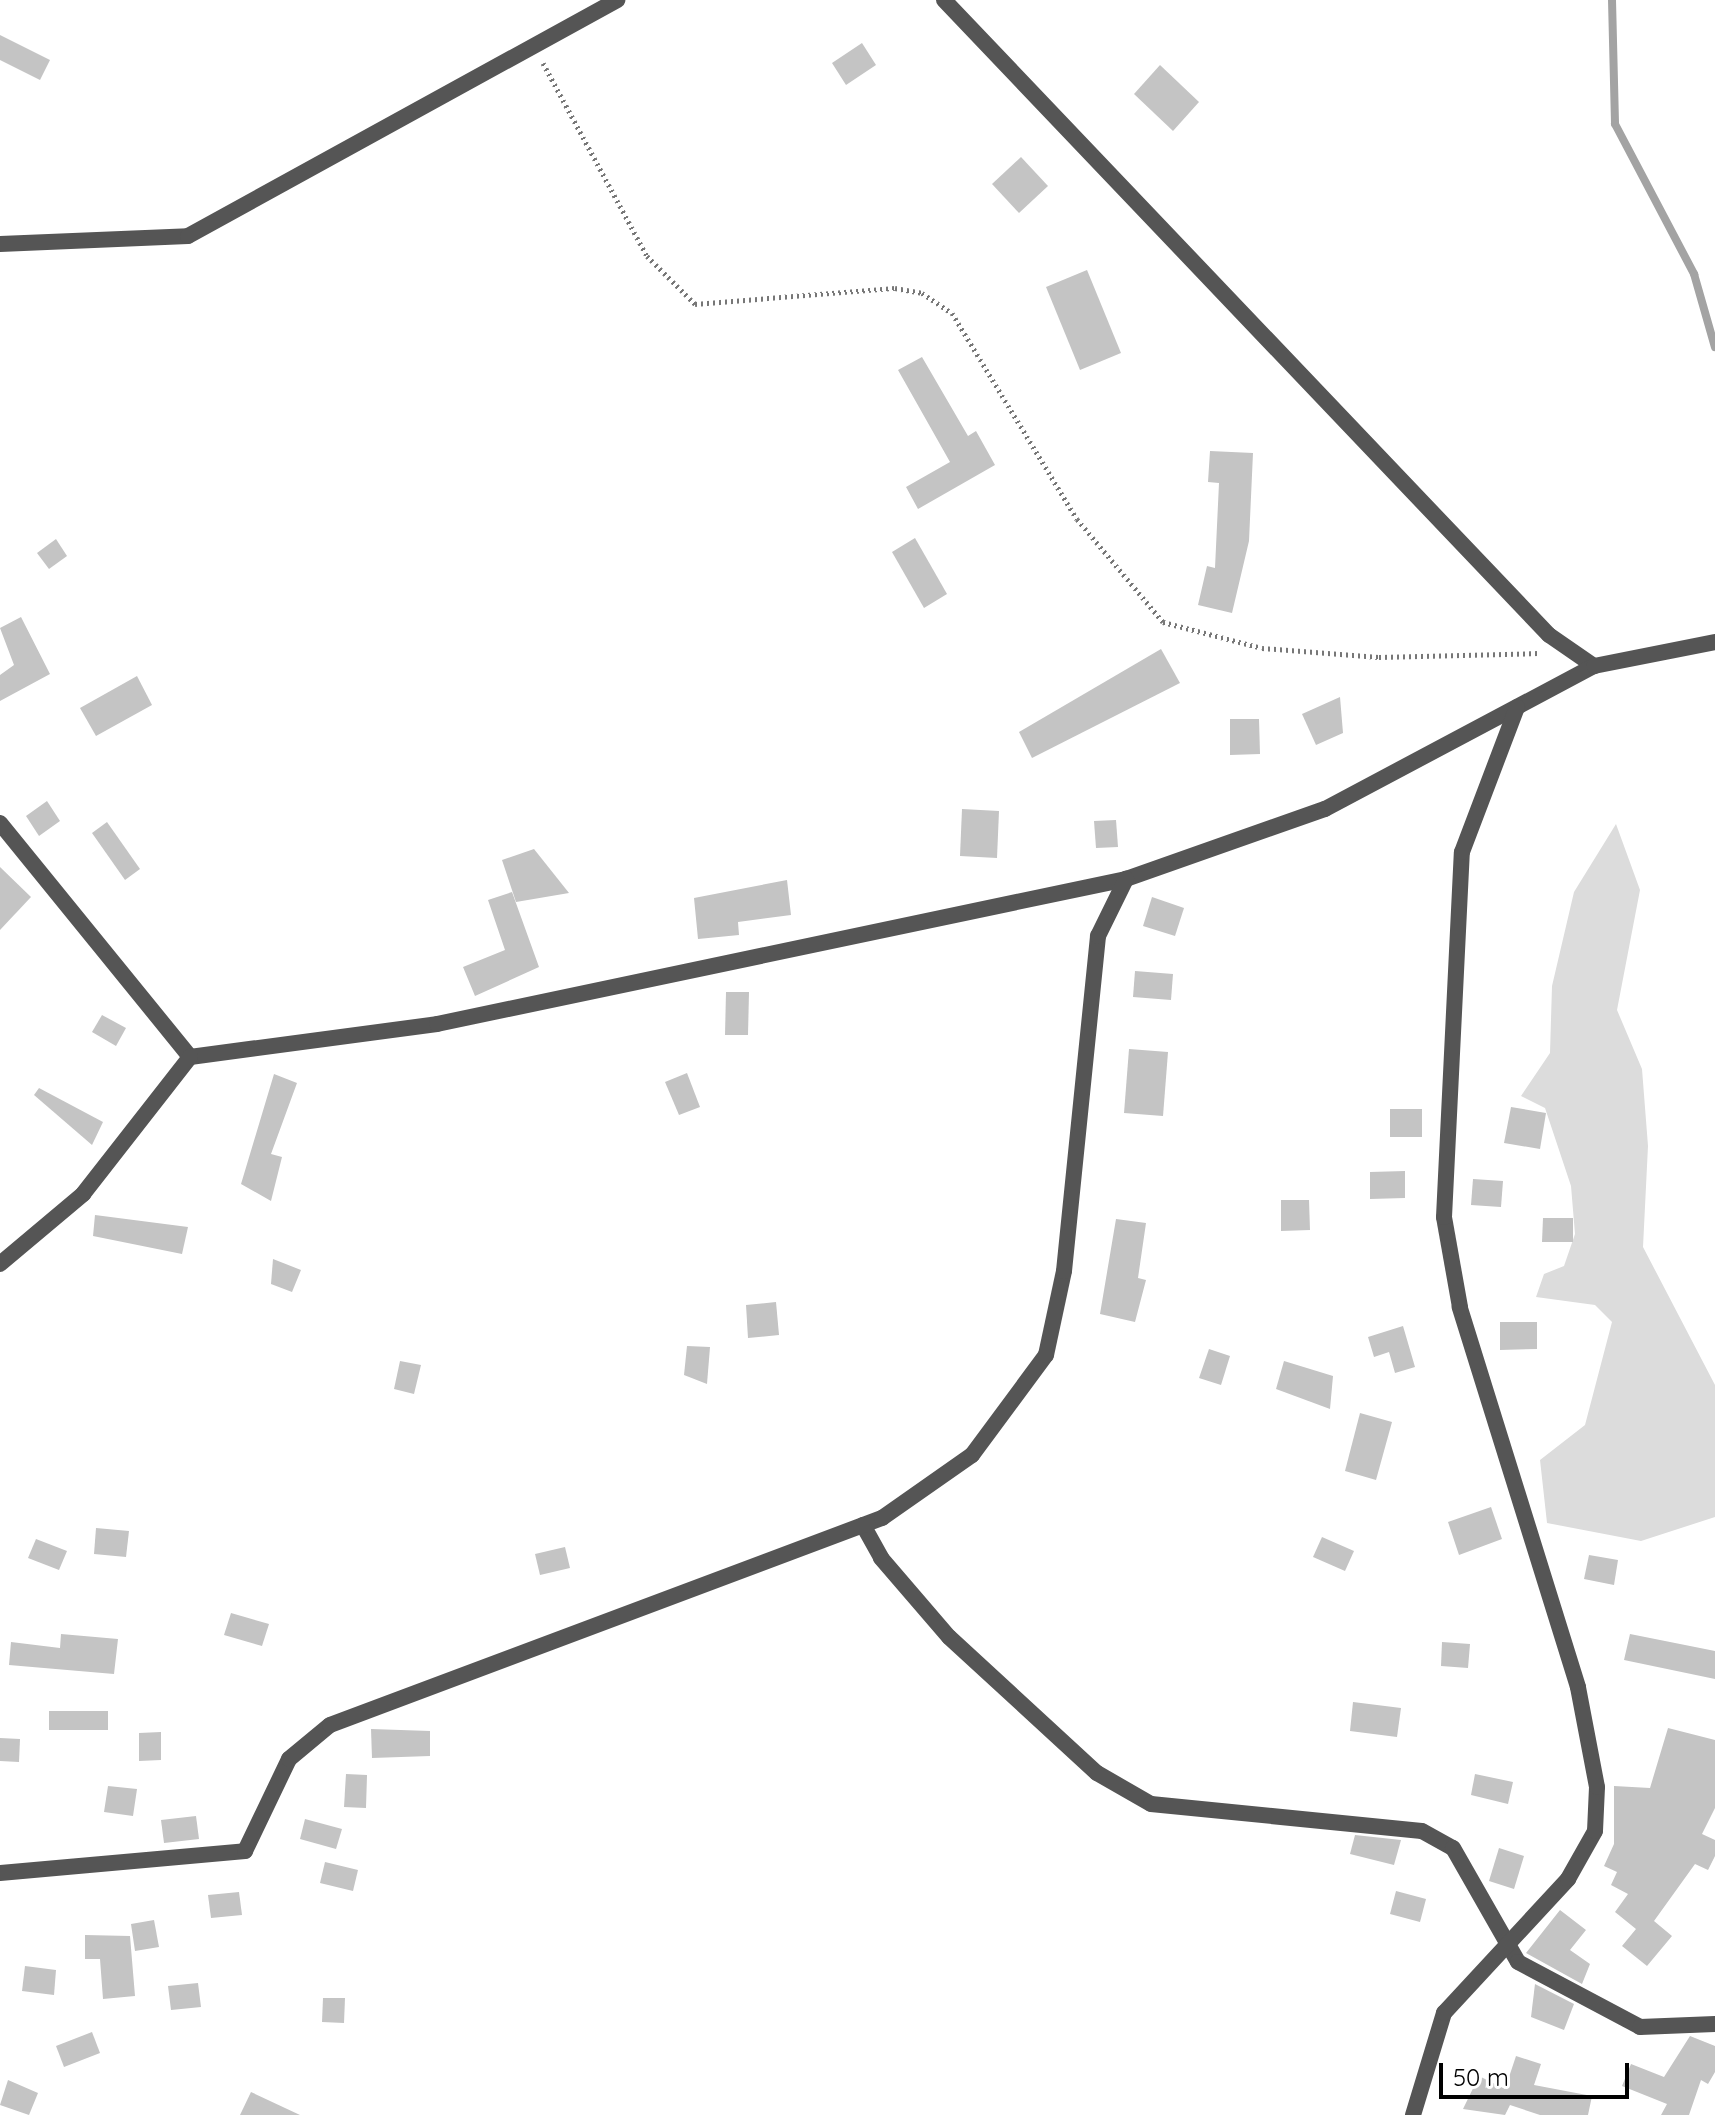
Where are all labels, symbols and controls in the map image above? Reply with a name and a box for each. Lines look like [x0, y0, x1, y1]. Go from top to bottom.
scale bar [1443, 2047, 1633, 2097]
text: 50 m [1453, 2062, 1509, 2092]

